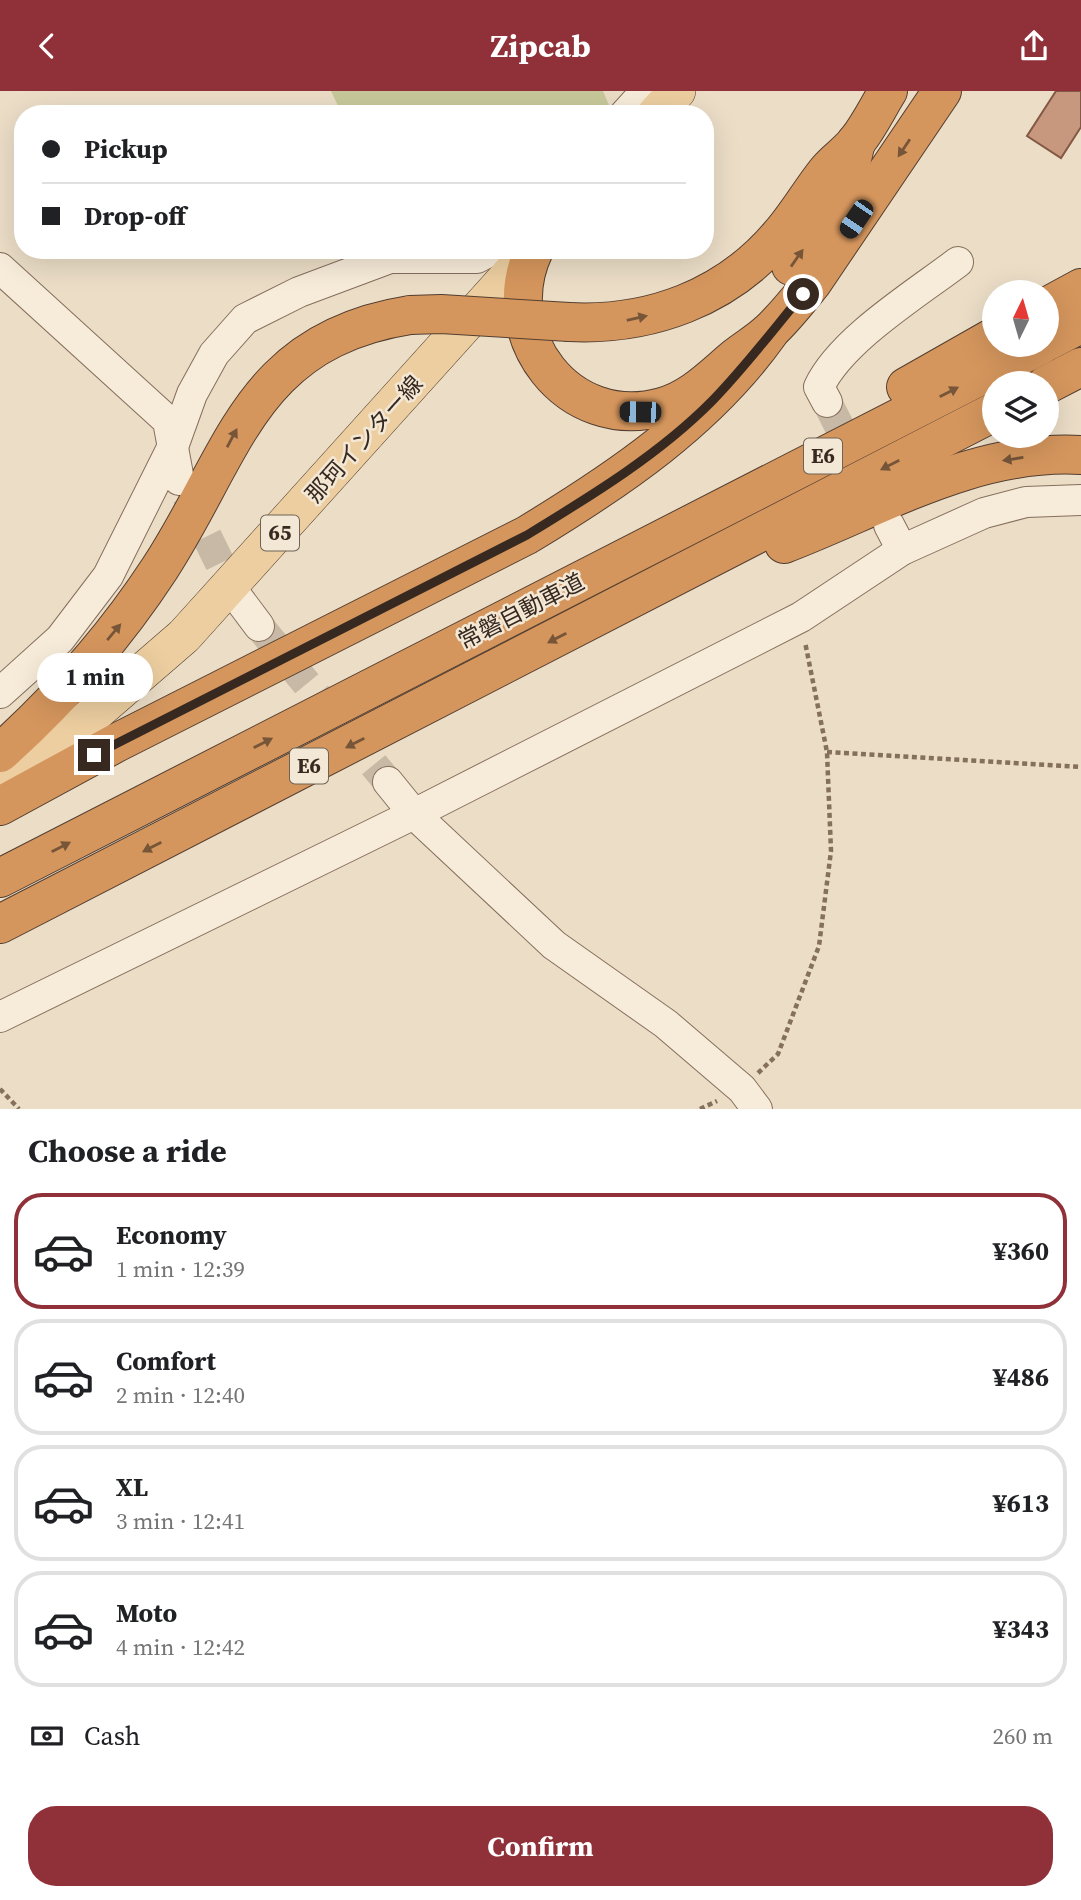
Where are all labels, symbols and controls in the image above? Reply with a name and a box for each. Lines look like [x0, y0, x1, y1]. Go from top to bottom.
text: Zipcab [490, 24, 591, 68]
icon: back [28, 27, 66, 65]
icon: share [1015, 27, 1053, 65]
text: Pickup [84, 131, 168, 167]
one-way arrow [898, 138, 911, 157]
car [836, 196, 877, 242]
text: Drop-off [84, 198, 186, 234]
one-way arrow [790, 249, 804, 267]
route start [787, 278, 819, 310]
north arrow [982, 280, 1059, 357]
map controls [982, 280, 1059, 448]
one-way arrow [626, 313, 648, 324]
street label: 那珂インター線 [298, 368, 430, 510]
button: layers [982, 371, 1059, 448]
one-way arrow [939, 386, 959, 398]
car [619, 401, 662, 423]
one-way arrow [226, 428, 238, 448]
road number: E6 [804, 439, 842, 473]
one-way arrow [1002, 454, 1024, 465]
one-way arrow [880, 459, 899, 471]
road number: 65 [261, 515, 299, 551]
street label: 常磐自動車道 [452, 565, 590, 657]
one-way arrow [106, 624, 121, 641]
one-way arrow [547, 633, 567, 644]
callout: 1 min [36, 653, 152, 703]
text: 1 min [65, 661, 125, 693]
one-way arrow [344, 736, 364, 748]
one-way arrow [253, 737, 273, 749]
route end [78, 739, 110, 771]
road number: E6 [290, 749, 328, 783]
one-way arrow [51, 841, 71, 852]
one-way arrow [142, 841, 162, 852]
text: Choose a ride [28, 1129, 227, 1173]
text: Economy [116, 1217, 227, 1253]
icon: car [32, 1220, 95, 1283]
text: ¥360 [993, 1233, 1049, 1269]
text: 1 min · 12:39 [116, 1253, 245, 1285]
text: Comfort [116, 1343, 216, 1379]
icon: car [32, 1346, 95, 1409]
text: ¥486 [993, 1359, 1049, 1395]
text: 2 min · 12:40 [116, 1379, 245, 1411]
text: XL [116, 1469, 148, 1505]
icon: car [32, 1472, 95, 1535]
text: ¥613 [993, 1485, 1049, 1521]
text: 3 min · 12:41 [116, 1505, 245, 1537]
text: Moto [116, 1595, 177, 1631]
icon: car [32, 1598, 95, 1661]
text: ¥343 [993, 1611, 1049, 1647]
text: 4 min · 12:42 [116, 1631, 245, 1663]
icon: cash [28, 1717, 66, 1755]
text: Cash [84, 1718, 140, 1754]
text: 260 m [992, 1720, 1053, 1752]
button: Confirm [28, 1806, 1053, 1886]

